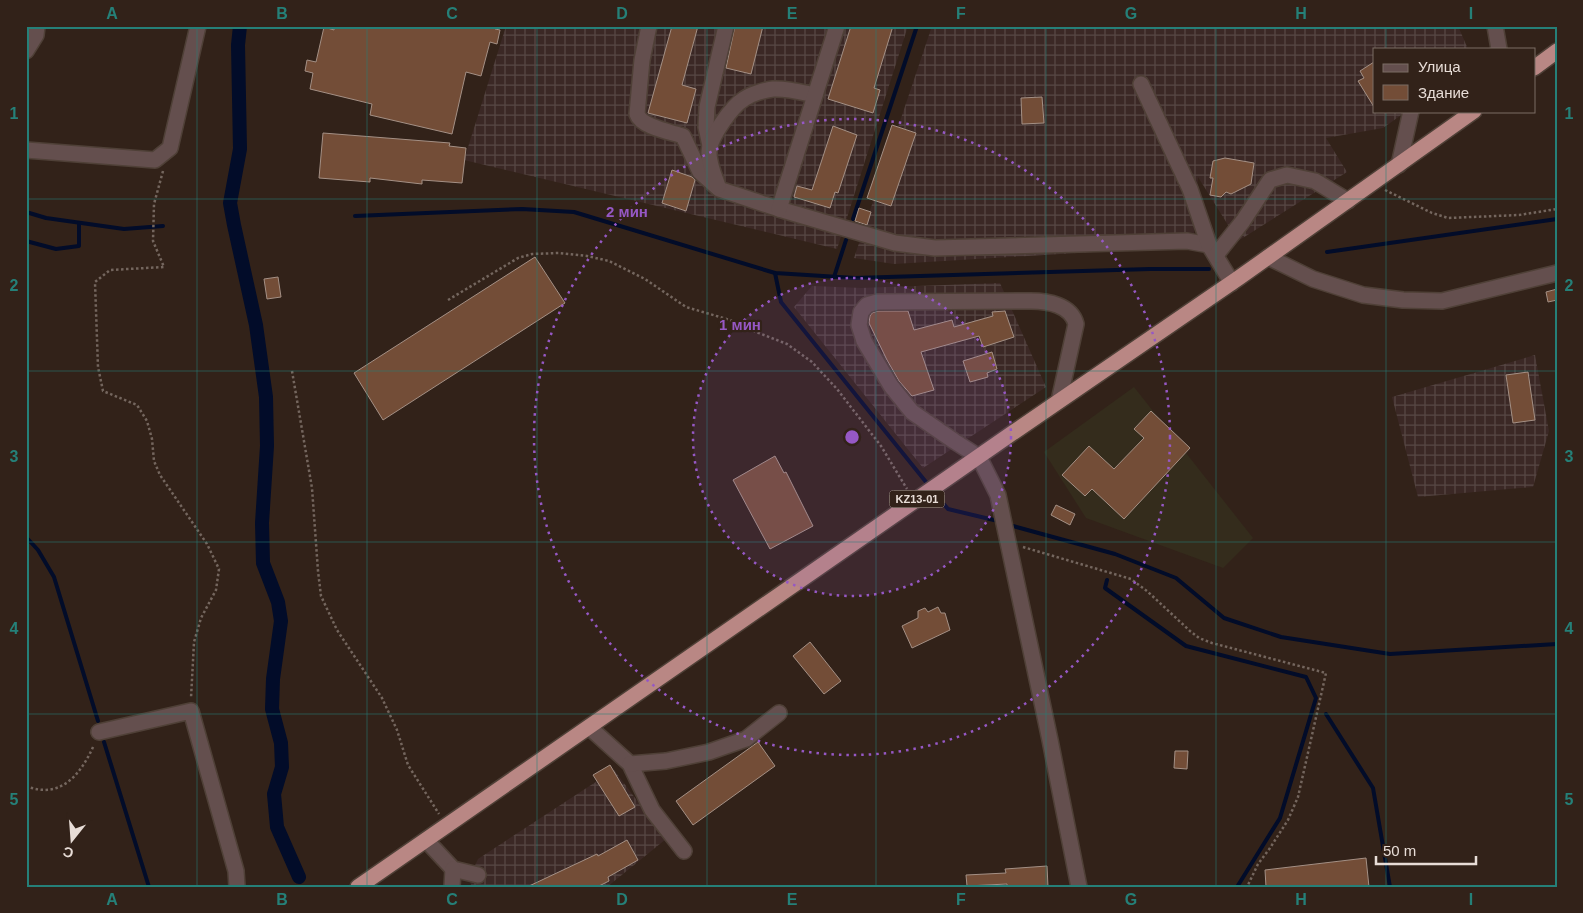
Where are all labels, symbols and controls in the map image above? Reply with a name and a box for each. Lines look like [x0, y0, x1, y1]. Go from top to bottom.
text: A [106, 5, 118, 22]
text: B [276, 5, 288, 22]
text: C [446, 5, 458, 22]
text: D [616, 5, 628, 22]
text: E [787, 5, 798, 22]
text: F [956, 5, 966, 22]
text: G [1125, 5, 1137, 22]
text: H [1295, 5, 1307, 22]
text: I [1469, 5, 1473, 22]
legend [1373, 48, 1536, 112]
text: Улица [1418, 58, 1461, 75]
text: Здание [1418, 84, 1469, 101]
text: 1 [10, 105, 19, 122]
text: 1 [1565, 105, 1574, 122]
text: 2 мин [606, 203, 648, 220]
text: 2 [10, 277, 19, 294]
text: 2 [1565, 277, 1574, 294]
text: 1 мин [719, 316, 761, 333]
centre of rings [843, 428, 861, 446]
text: 3 [10, 448, 19, 465]
text: 3 [1565, 448, 1574, 465]
road number: KZ13-01 [890, 490, 944, 508]
text: 4 [10, 620, 19, 637]
text: 4 [1565, 620, 1574, 637]
text: 5 [10, 791, 19, 808]
text: 5 [1565, 791, 1574, 808]
north arrow [48, 816, 98, 866]
scale bar [1376, 833, 1476, 865]
text: 50 m [1383, 842, 1416, 859]
text: С [61, 843, 75, 862]
text: A [106, 891, 118, 908]
text: B [276, 891, 288, 908]
text: C [446, 891, 458, 908]
text: D [616, 891, 628, 908]
text: E [787, 891, 798, 908]
text: F [956, 891, 966, 908]
text: G [1125, 891, 1137, 908]
text: H [1295, 891, 1307, 908]
text: I [1469, 891, 1473, 908]

